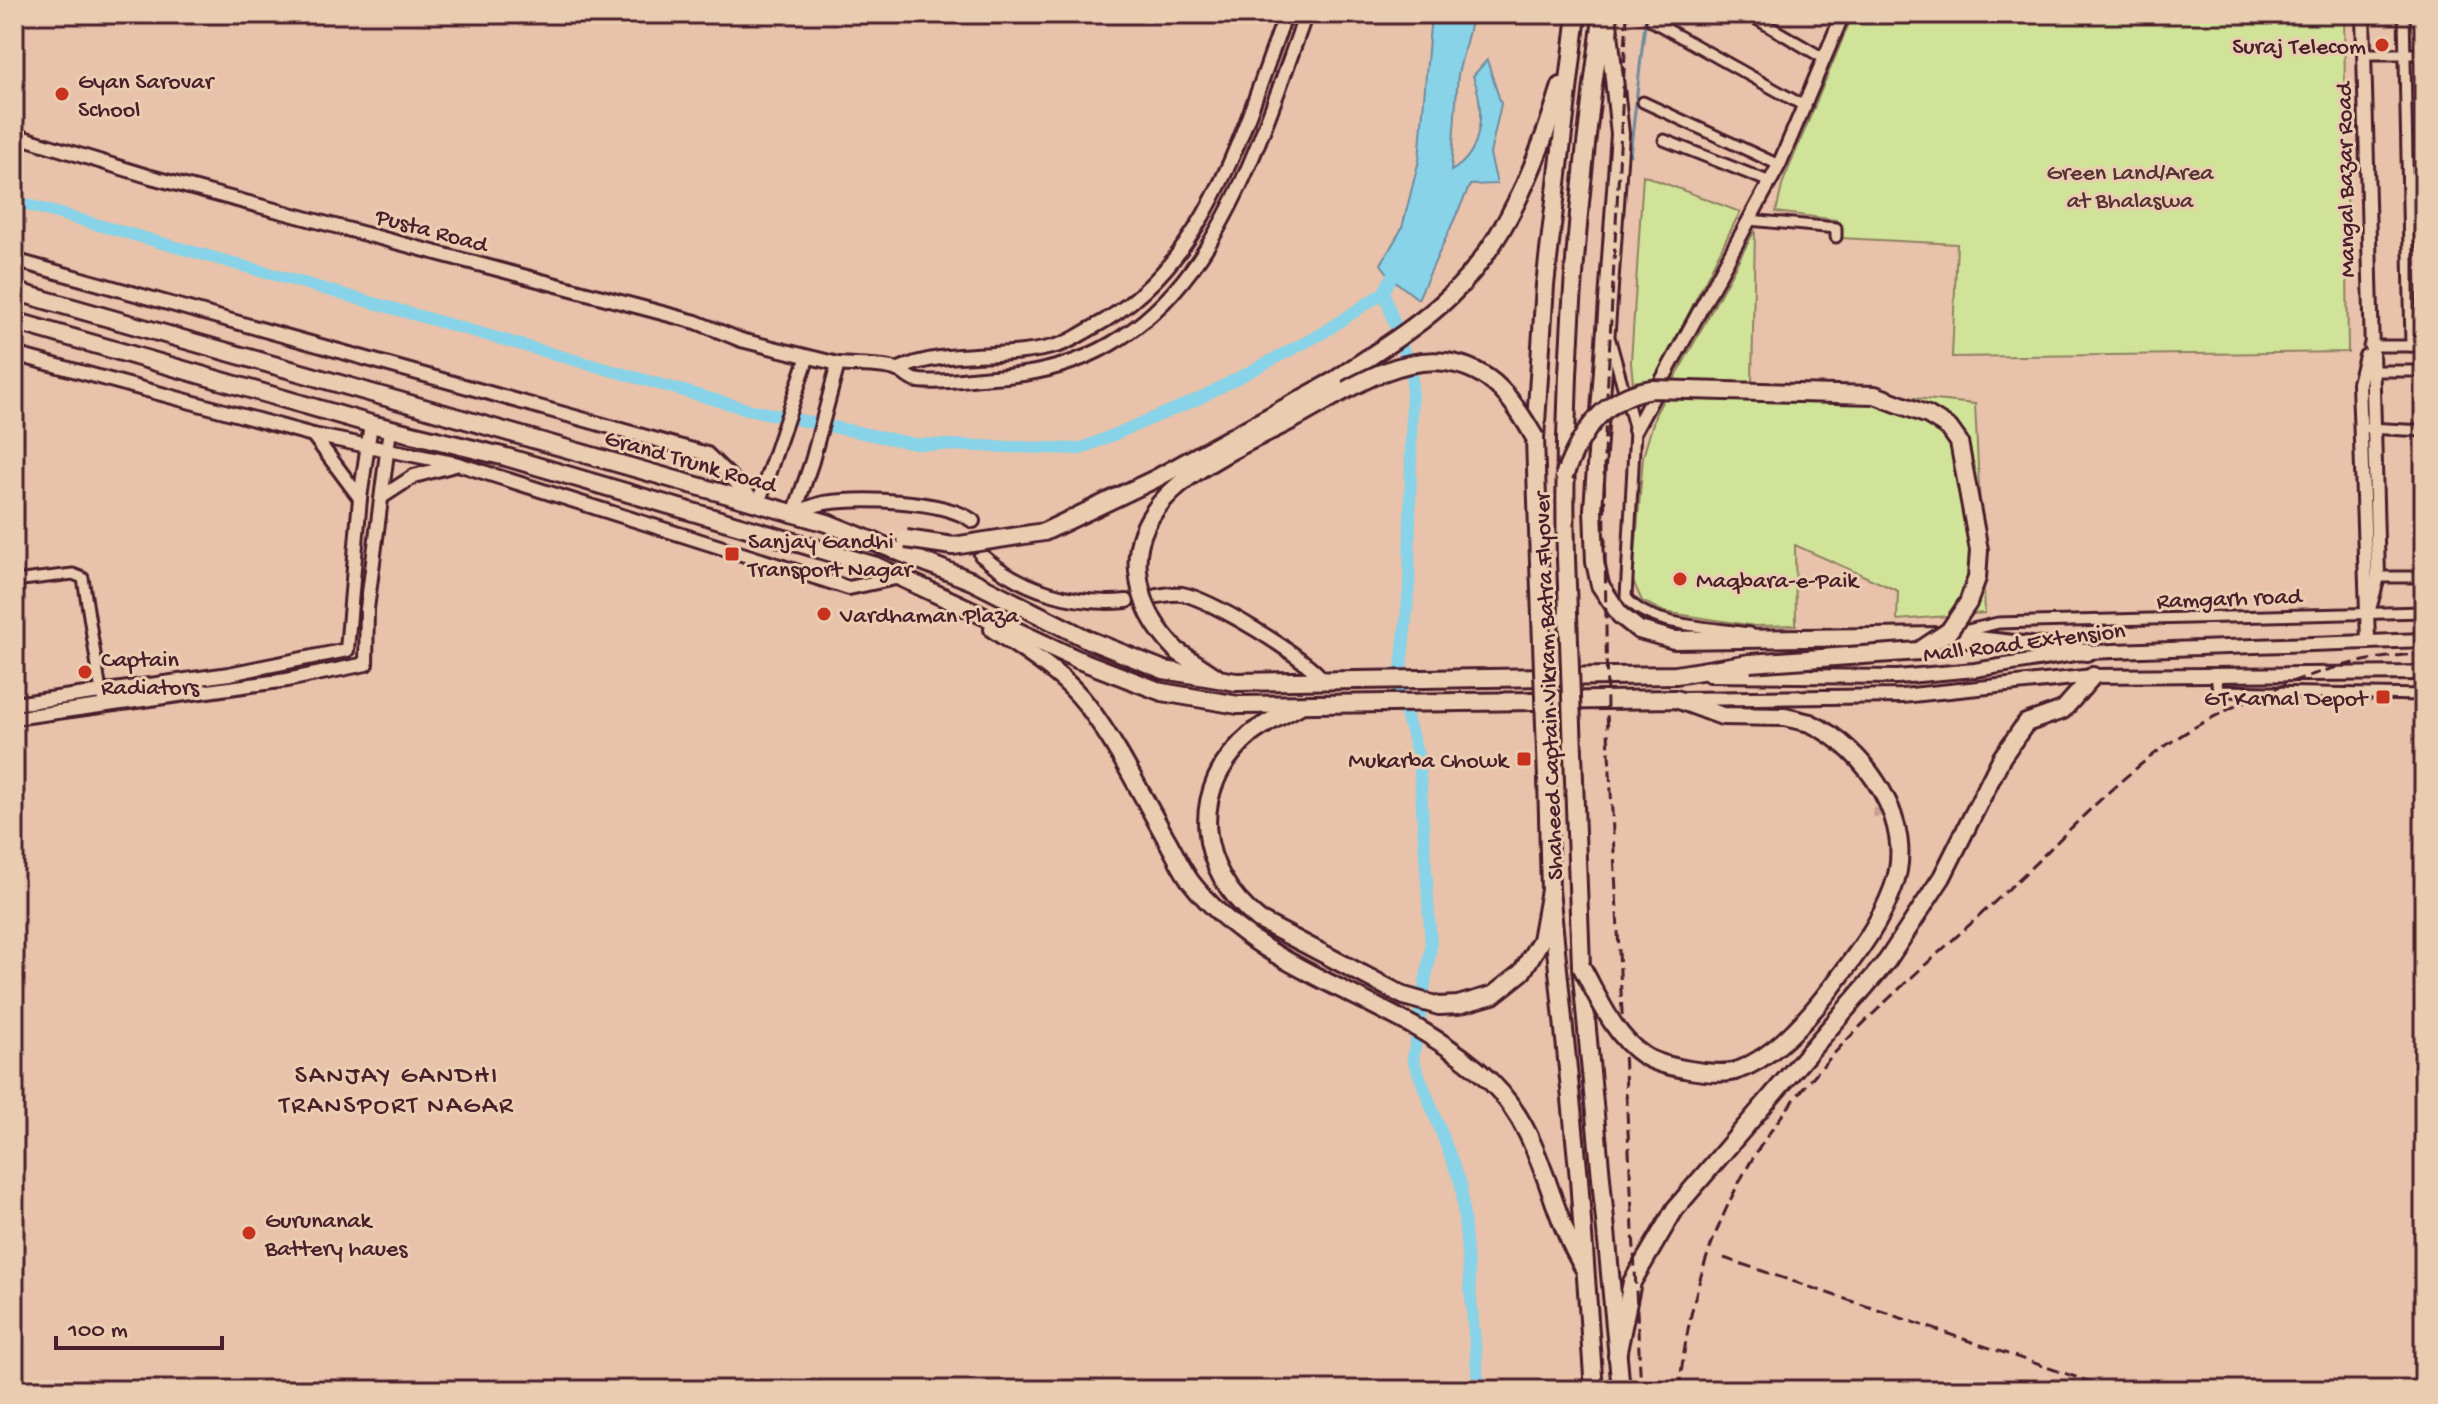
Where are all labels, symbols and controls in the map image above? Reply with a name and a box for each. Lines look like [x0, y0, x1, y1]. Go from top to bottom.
place label: Suraj Telecom [2232, 34, 2366, 63]
marker: Suraj Telecom [2373, 36, 2391, 54]
place label: Gyan Sarovar School [78, 69, 216, 126]
street label: Mangal Bazar Road [2331, 80, 2364, 278]
marker: Gyan Sarovar School [53, 85, 71, 103]
park label: Green Land/Area at Bhalaswa [2046, 160, 2214, 217]
street label: Pusta Road [371, 203, 492, 262]
street label: Grand Trunk Road [601, 425, 781, 502]
street label: Shaheed Captain Vikram Batra Flyover [1529, 489, 1572, 880]
place label: Sanjay Gandhi Transport Nagar [746, 529, 915, 586]
marker: Sanjay Gandhi Transport Nagar [723, 545, 741, 563]
place label: Maqbara-e-Paik [1696, 568, 1860, 597]
marker: Maqbara-e-Paik [1671, 570, 1689, 588]
street label: Ramgarh road [2156, 583, 2304, 618]
place label: Vardhaman Plaza [839, 603, 1019, 632]
marker: Vardhaman Plaza [815, 605, 833, 623]
street label: Mall Road Extension [1922, 618, 2128, 671]
place label: Captain Radiators [101, 647, 200, 704]
marker: Captain Radiators [76, 663, 94, 681]
place label: GT Karnal Depot [2204, 686, 2369, 715]
marker: GT Karnal Depot [2374, 688, 2392, 706]
place label: Mukarba Chowk [1348, 748, 1510, 777]
marker: Mukarba Chowk [1515, 750, 1533, 768]
district label: SANJAY GANDHI TRANSPORT NAGAR [277, 1062, 515, 1123]
place label: Gurunanak Battery haues [264, 1208, 408, 1265]
marker: Gurunanak Battery haues [240, 1224, 258, 1242]
scale bar [56, 1300, 222, 1350]
text: 100 m [67, 1317, 128, 1346]

